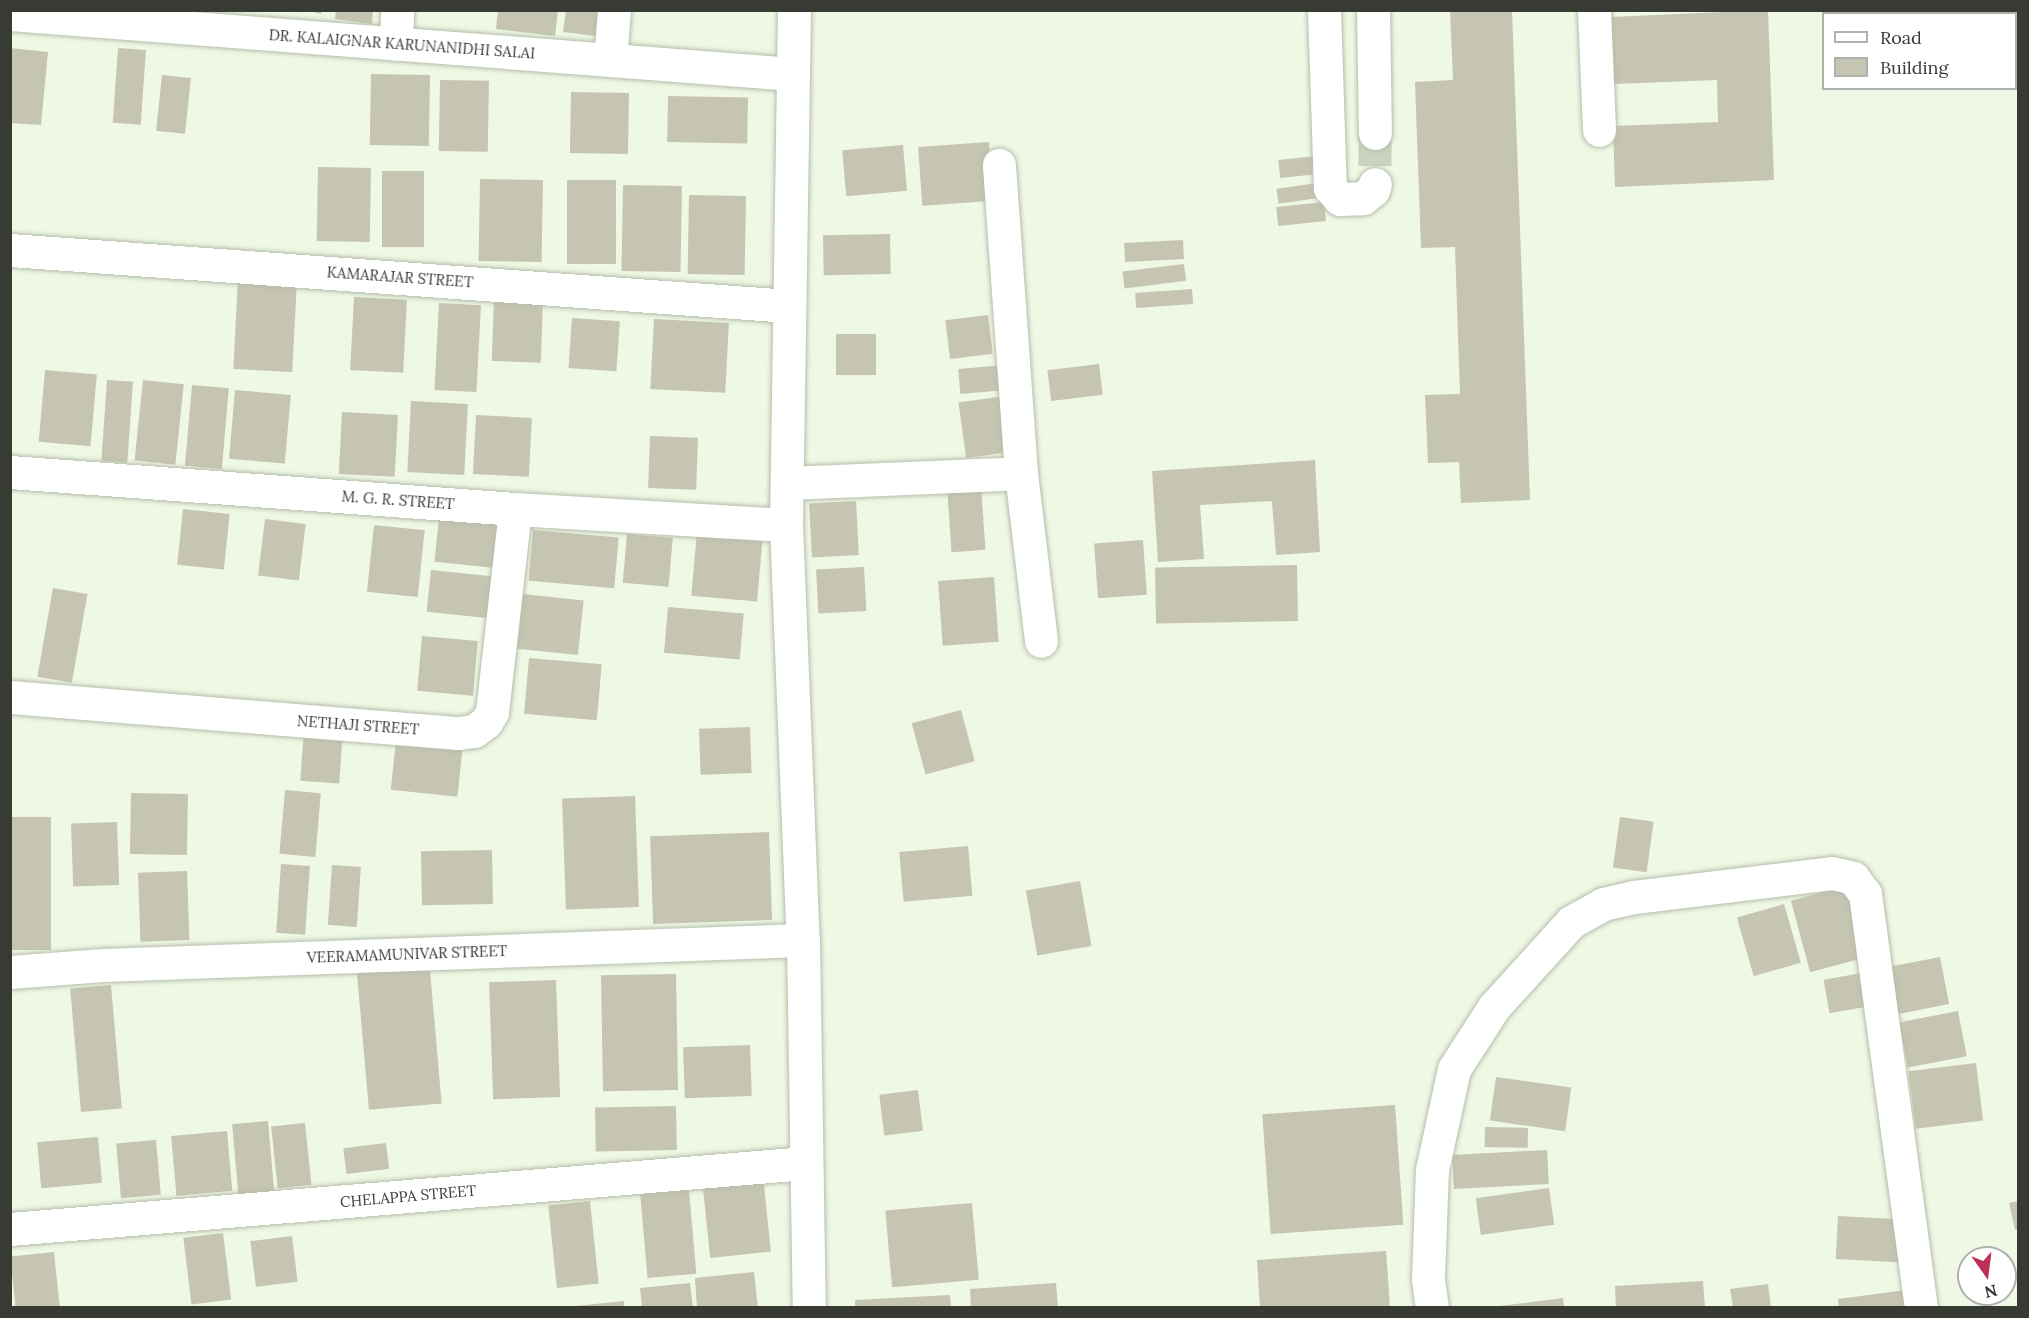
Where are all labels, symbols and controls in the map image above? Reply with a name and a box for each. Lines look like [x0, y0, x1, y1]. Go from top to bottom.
legend [1822, 12, 2017, 90]
street label: DR. KALAIGNAR KARUNANIDHI SALAI [268, 26, 536, 62]
text: Road [1880, 26, 1922, 49]
text: Building [1880, 56, 1948, 79]
street label: KAMARAJAR STREET [326, 263, 474, 291]
street label: M. G. R. STREET [341, 487, 455, 513]
street label: NETHAJI STREET [296, 712, 420, 738]
street label: VEERAMAMUNIVAR STREET [307, 942, 507, 966]
street label: CHELAPPA STREET [339, 1181, 477, 1211]
north arrow [1957, 1246, 2017, 1306]
text: N [1982, 1280, 1999, 1303]

